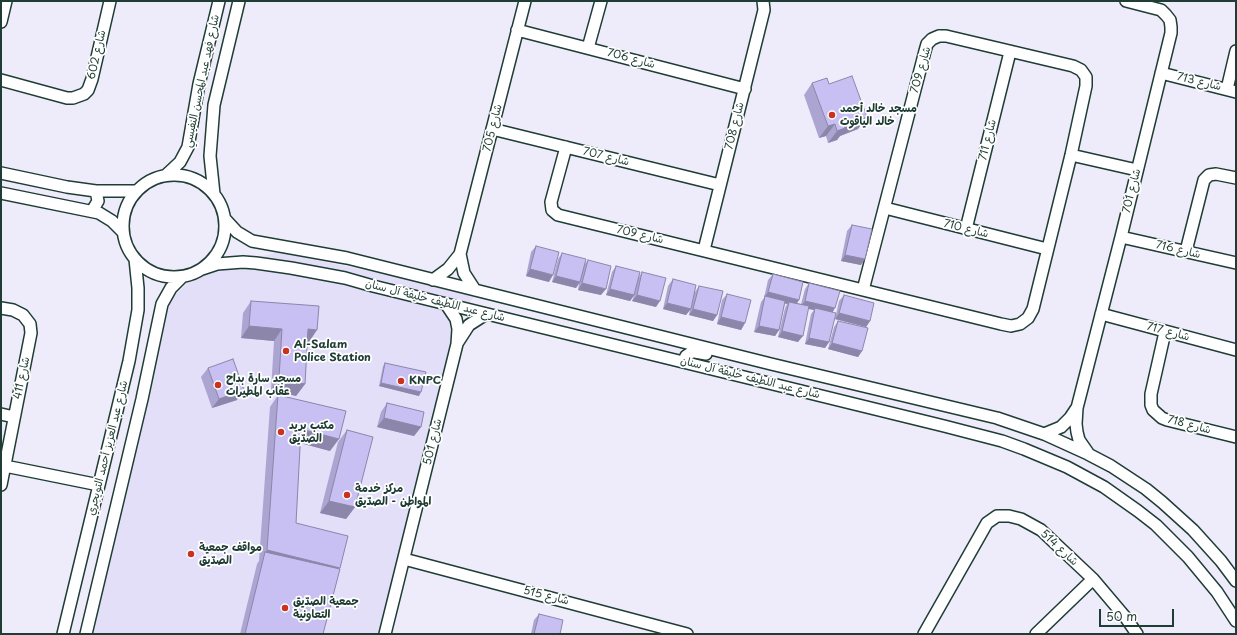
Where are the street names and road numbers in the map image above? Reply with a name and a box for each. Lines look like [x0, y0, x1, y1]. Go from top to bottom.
street label: شارع فهد عبد المحسن النفيسي [181, 13, 223, 149]
street label: شارع 602 [85, 29, 109, 81]
street label: شارع 709 [908, 45, 934, 95]
street label: شارع 706 [606, 46, 656, 72]
street label: شارع 713 [1175, 70, 1223, 94]
street label: شارع 708 [723, 101, 747, 151]
street label: شارع 705 [481, 103, 505, 153]
street label: شارع 711 [977, 118, 999, 162]
street label: شارع 707 [581, 145, 631, 169]
street label: شارع 701 [1120, 167, 1144, 215]
street label: شارع 710 [942, 217, 990, 241]
street label: شارع 709 [615, 223, 665, 247]
street label: شارع 716 [1154, 238, 1202, 262]
street label: شارع عبد اللطيف خليفة آل سنان [364, 277, 506, 325]
street label: شارع 717 [1145, 320, 1191, 344]
street label: شارع عبد اللطيف خليفة آل سنان [679, 354, 821, 402]
street label: شارع 411 [11, 356, 33, 400]
street label: شارع عبد العزيز أحمد التويجري [85, 379, 131, 517]
street label: شارع 718 [1166, 413, 1212, 437]
street label: شارع 501 [421, 417, 445, 467]
street label: شارع 514 [1038, 527, 1080, 569]
street label: شارع 515 [522, 584, 570, 608]

